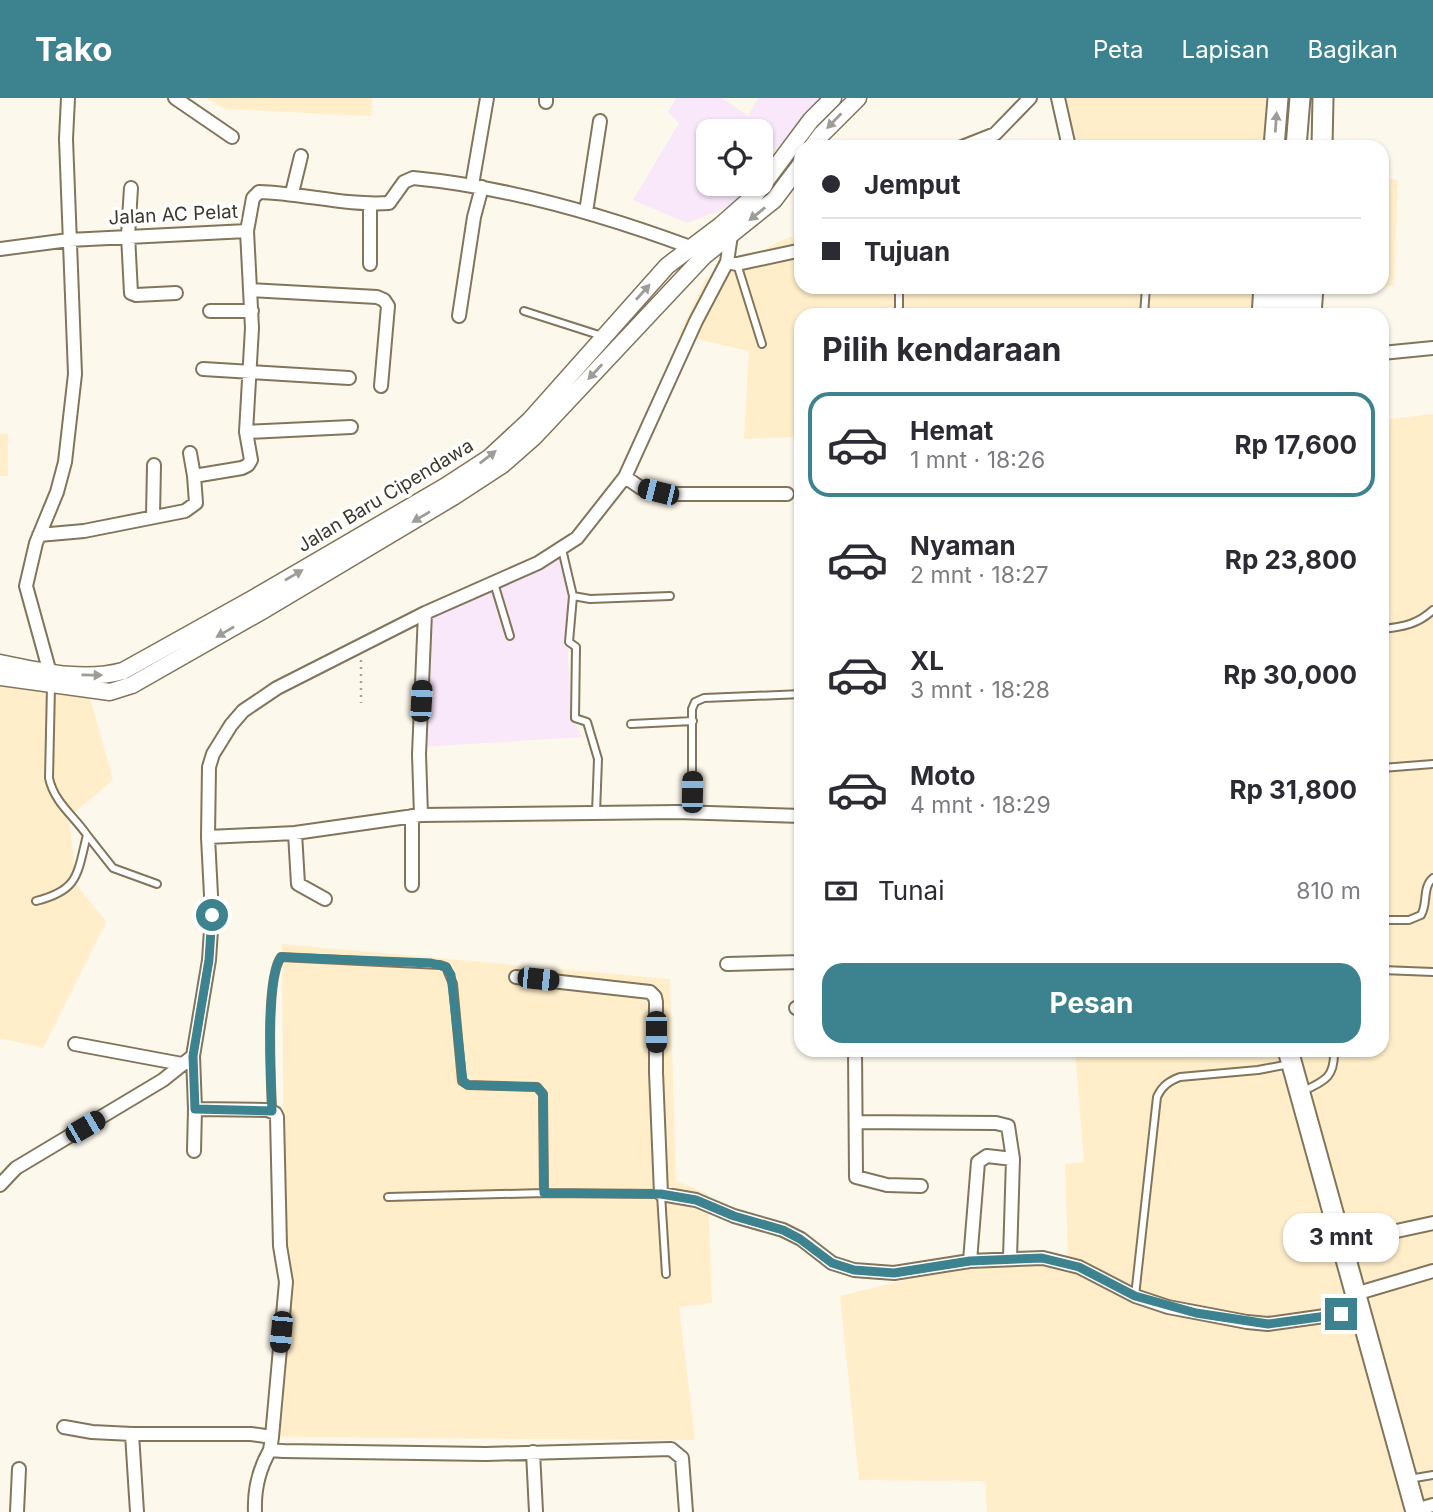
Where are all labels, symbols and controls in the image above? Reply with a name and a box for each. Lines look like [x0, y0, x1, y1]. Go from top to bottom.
text: Tako [35, 29, 112, 69]
text: Peta [1093, 35, 1144, 64]
text: Lapisan [1182, 35, 1269, 64]
text: Bagikan [1307, 35, 1398, 64]
one-way arrow [1271, 111, 1282, 133]
one-way arrow [826, 112, 842, 129]
map controls [696, 119, 773, 196]
button: locate [696, 119, 773, 196]
text: Jemput [864, 169, 961, 200]
street label: Jalan AC Pelat [108, 200, 238, 229]
one-way arrow [749, 206, 766, 221]
text: Tujuan [864, 236, 950, 267]
one-way arrow [635, 284, 651, 301]
text: Pilih kendaraan [822, 330, 1062, 369]
one-way arrow [587, 363, 603, 380]
icon: car [826, 413, 889, 476]
text: Hemat [910, 415, 993, 446]
text: Rp 17,600 [1234, 429, 1357, 460]
street label: Jalan Baru Cipendawa [293, 434, 477, 557]
text: 1 mnt · 18:26 [910, 446, 1045, 474]
one-way arrow [479, 451, 497, 465]
car [636, 477, 681, 507]
one-way arrow [411, 510, 430, 523]
icon: car [826, 528, 889, 591]
text: Nyaman [910, 530, 1016, 561]
text: Rp 23,800 [1225, 544, 1357, 575]
text: 2 mnt · 18:27 [910, 561, 1049, 589]
one-way arrow [284, 569, 303, 581]
one-way arrow [215, 626, 235, 638]
icon: car [826, 643, 889, 706]
text: XL [910, 645, 944, 676]
text: Rp 30,000 [1223, 659, 1357, 690]
one-way arrow [81, 669, 103, 681]
text: 3 mnt · 18:28 [910, 676, 1050, 704]
car [410, 679, 433, 723]
icon: car [826, 758, 889, 821]
text: Moto [910, 760, 975, 791]
car [682, 771, 703, 813]
text: Rp 31,800 [1229, 774, 1357, 805]
text: 4 mnt · 18:29 [910, 791, 1051, 819]
icon: cash [822, 872, 860, 910]
text: Tunai [878, 875, 945, 906]
text: 810 m [1296, 877, 1361, 905]
route start [196, 899, 228, 931]
button: Pesan [822, 963, 1361, 1043]
car [517, 966, 560, 992]
car [646, 1011, 667, 1053]
car [62, 1107, 109, 1147]
callout: 3 mnt [1283, 1212, 1399, 1262]
text: 3 mnt [1309, 1223, 1373, 1251]
route end [1325, 1298, 1357, 1330]
car [269, 1310, 294, 1354]

